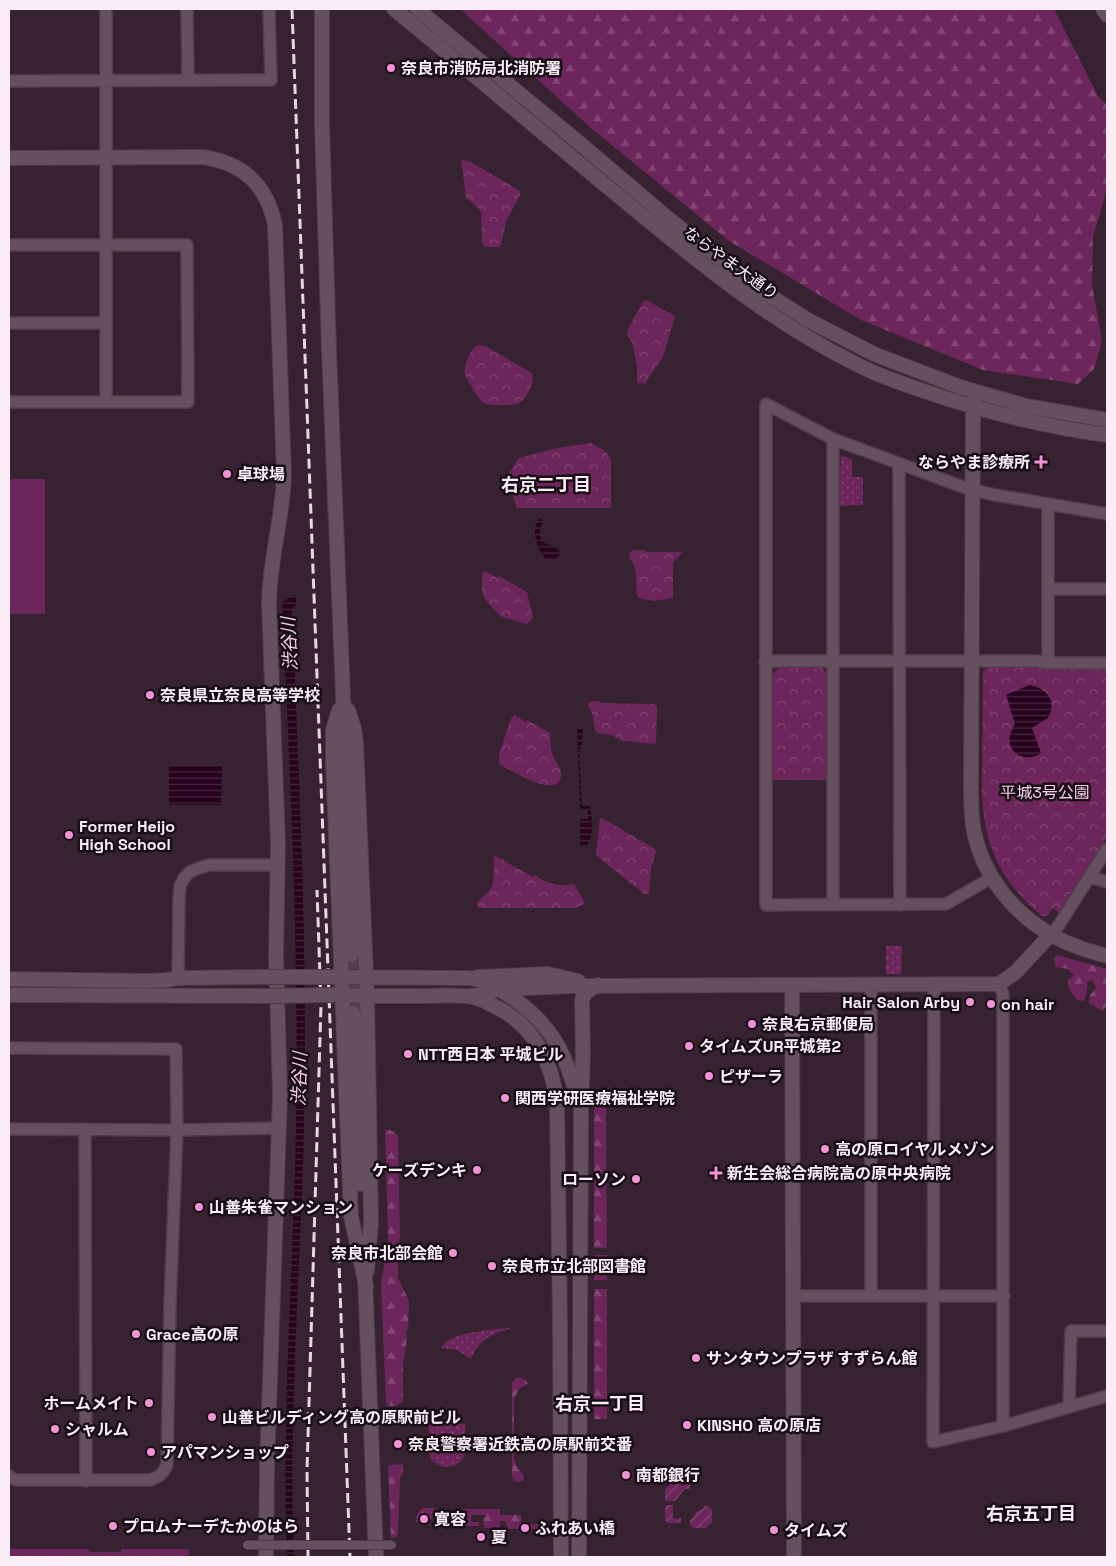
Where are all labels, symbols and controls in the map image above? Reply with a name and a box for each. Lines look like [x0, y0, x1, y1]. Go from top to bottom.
place label: 奈良市消防局北消防署 [401, 58, 561, 79]
marker: 奈良市消防局北消防署 [385, 62, 397, 74]
street label: ならやま大通り [680, 222, 782, 304]
place label: ならやま診療所 [918, 452, 1030, 473]
marker: ならやま診療所 [1034, 455, 1048, 469]
place label: 卓球場 [237, 464, 285, 485]
marker: 卓球場 [221, 468, 233, 480]
district label: 右京二丁目 [501, 473, 591, 496]
water label: 渋谷川 [276, 614, 302, 672]
place label: 奈良県立奈良高等学校 [160, 685, 320, 706]
marker: 奈良県立奈良高等学校 [144, 689, 156, 701]
park label: 平城3号公園 [1000, 782, 1090, 803]
place label: Former Heijo High School [79, 816, 175, 855]
marker: Former Heijo High School [63, 829, 75, 841]
place label: Hair Salon Arby [842, 992, 960, 1013]
place label: on hair [1001, 994, 1054, 1015]
marker: Hair Salon Arby [964, 996, 976, 1008]
marker: on hair [985, 998, 997, 1010]
place label: 奈良右京郵便局 [762, 1014, 874, 1035]
marker: 奈良右京郵便局 [746, 1018, 758, 1030]
place label: タイムズUR平城第2 [699, 1036, 841, 1057]
marker: タイムズUR平城第2 [683, 1040, 695, 1052]
place label: NTT西日本 平城ビル [418, 1044, 564, 1065]
marker: NTT西日本 平城ビル [402, 1048, 414, 1060]
water label: 渋谷川 [287, 1050, 312, 1106]
place label: ピザーラ [719, 1066, 783, 1087]
marker: ピザーラ [703, 1070, 715, 1082]
place label: 関西学研医療福祉学院 [515, 1088, 675, 1109]
marker: 関西学研医療福祉学院 [499, 1092, 511, 1104]
place label: 高の原ロイヤルメゾン [835, 1139, 995, 1160]
marker: 高の原ロイヤルメゾン [819, 1143, 831, 1155]
place label: ケーズデンキ [372, 1160, 467, 1181]
place label: 新生会総合病院高の原中央病院 [727, 1163, 951, 1184]
marker: ケーズデンキ [471, 1164, 483, 1176]
marker: 新生会総合病院高の原中央病院 [709, 1166, 723, 1180]
place label: ローソン [562, 1169, 626, 1190]
marker: ローソン [630, 1173, 642, 1185]
place label: 山善朱雀マンション [209, 1197, 353, 1218]
marker: 山善朱雀マンション [193, 1201, 205, 1213]
place label: 奈良市北部会館 [331, 1243, 443, 1264]
marker: 奈良市北部会館 [447, 1247, 459, 1259]
place label: 奈良市立北部図書館 [502, 1256, 646, 1277]
marker: 奈良市立北部図書館 [486, 1260, 498, 1272]
place label: Grace高の原 [146, 1324, 238, 1345]
marker: Grace高の原 [130, 1328, 142, 1340]
place label: サンタウンプラザ すずらん館 [706, 1348, 918, 1369]
marker: サンタウンプラザ すずらん館 [690, 1352, 702, 1364]
district label: 右京一丁目 [555, 1392, 645, 1415]
place label: ホームメイト [43, 1393, 139, 1414]
marker: ホームメイト [143, 1397, 155, 1409]
place label: 山善ビルディング高の原駅前ビル [222, 1407, 461, 1428]
marker: 山善ビルディング高の原駅前ビル [206, 1411, 218, 1423]
place label: KINSHO 高の原店 [697, 1415, 821, 1436]
place label: シャルム [65, 1419, 129, 1440]
marker: KINSHO 高の原店 [681, 1419, 693, 1431]
marker: シャルム [49, 1423, 61, 1435]
place label: 奈良警察署近鉄高の原駅前交番 [408, 1434, 632, 1455]
marker: 奈良警察署近鉄高の原駅前交番 [392, 1438, 404, 1450]
place label: アパマンショップ [161, 1442, 289, 1463]
marker: アパマンショップ [145, 1446, 157, 1458]
place label: 南都銀行 [636, 1465, 700, 1486]
marker: 南都銀行 [620, 1469, 632, 1481]
district label: 右京五丁目 [986, 1502, 1076, 1525]
place label: 寛容 [434, 1509, 466, 1530]
marker: 寛容 [418, 1513, 430, 1525]
place label: プロムナーデたかのはら [123, 1516, 299, 1537]
place label: ふれあい橋 [535, 1518, 615, 1539]
marker: プロムナーデたかのはら [107, 1520, 119, 1532]
place label: タイムズ [784, 1520, 848, 1541]
marker: ふれあい橋 [519, 1522, 531, 1534]
marker: タイムズ [768, 1524, 780, 1536]
place label: 夏 [491, 1527, 507, 1548]
marker: 夏 [475, 1531, 487, 1543]

